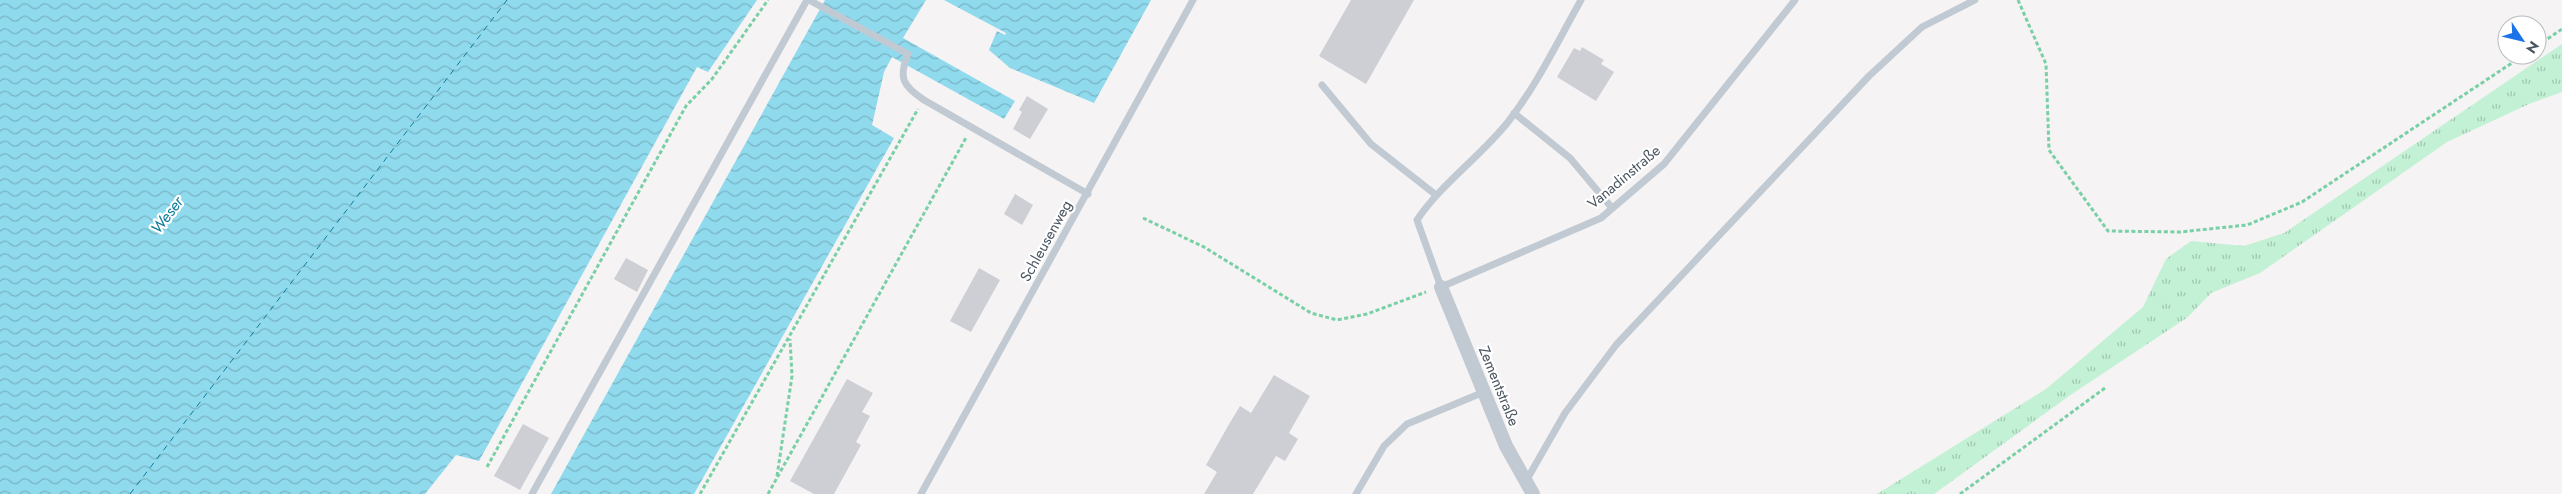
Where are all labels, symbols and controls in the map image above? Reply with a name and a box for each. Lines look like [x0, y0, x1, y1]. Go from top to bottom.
north arrow [2497, 15, 2547, 65]
text: N [2521, 37, 2544, 58]
street label: Vanadinstraße [1583, 140, 1665, 214]
water label: Weser [145, 190, 190, 239]
street label: Schleusenweg [1015, 196, 1077, 286]
street label: Zementstraße [1473, 343, 1525, 430]

